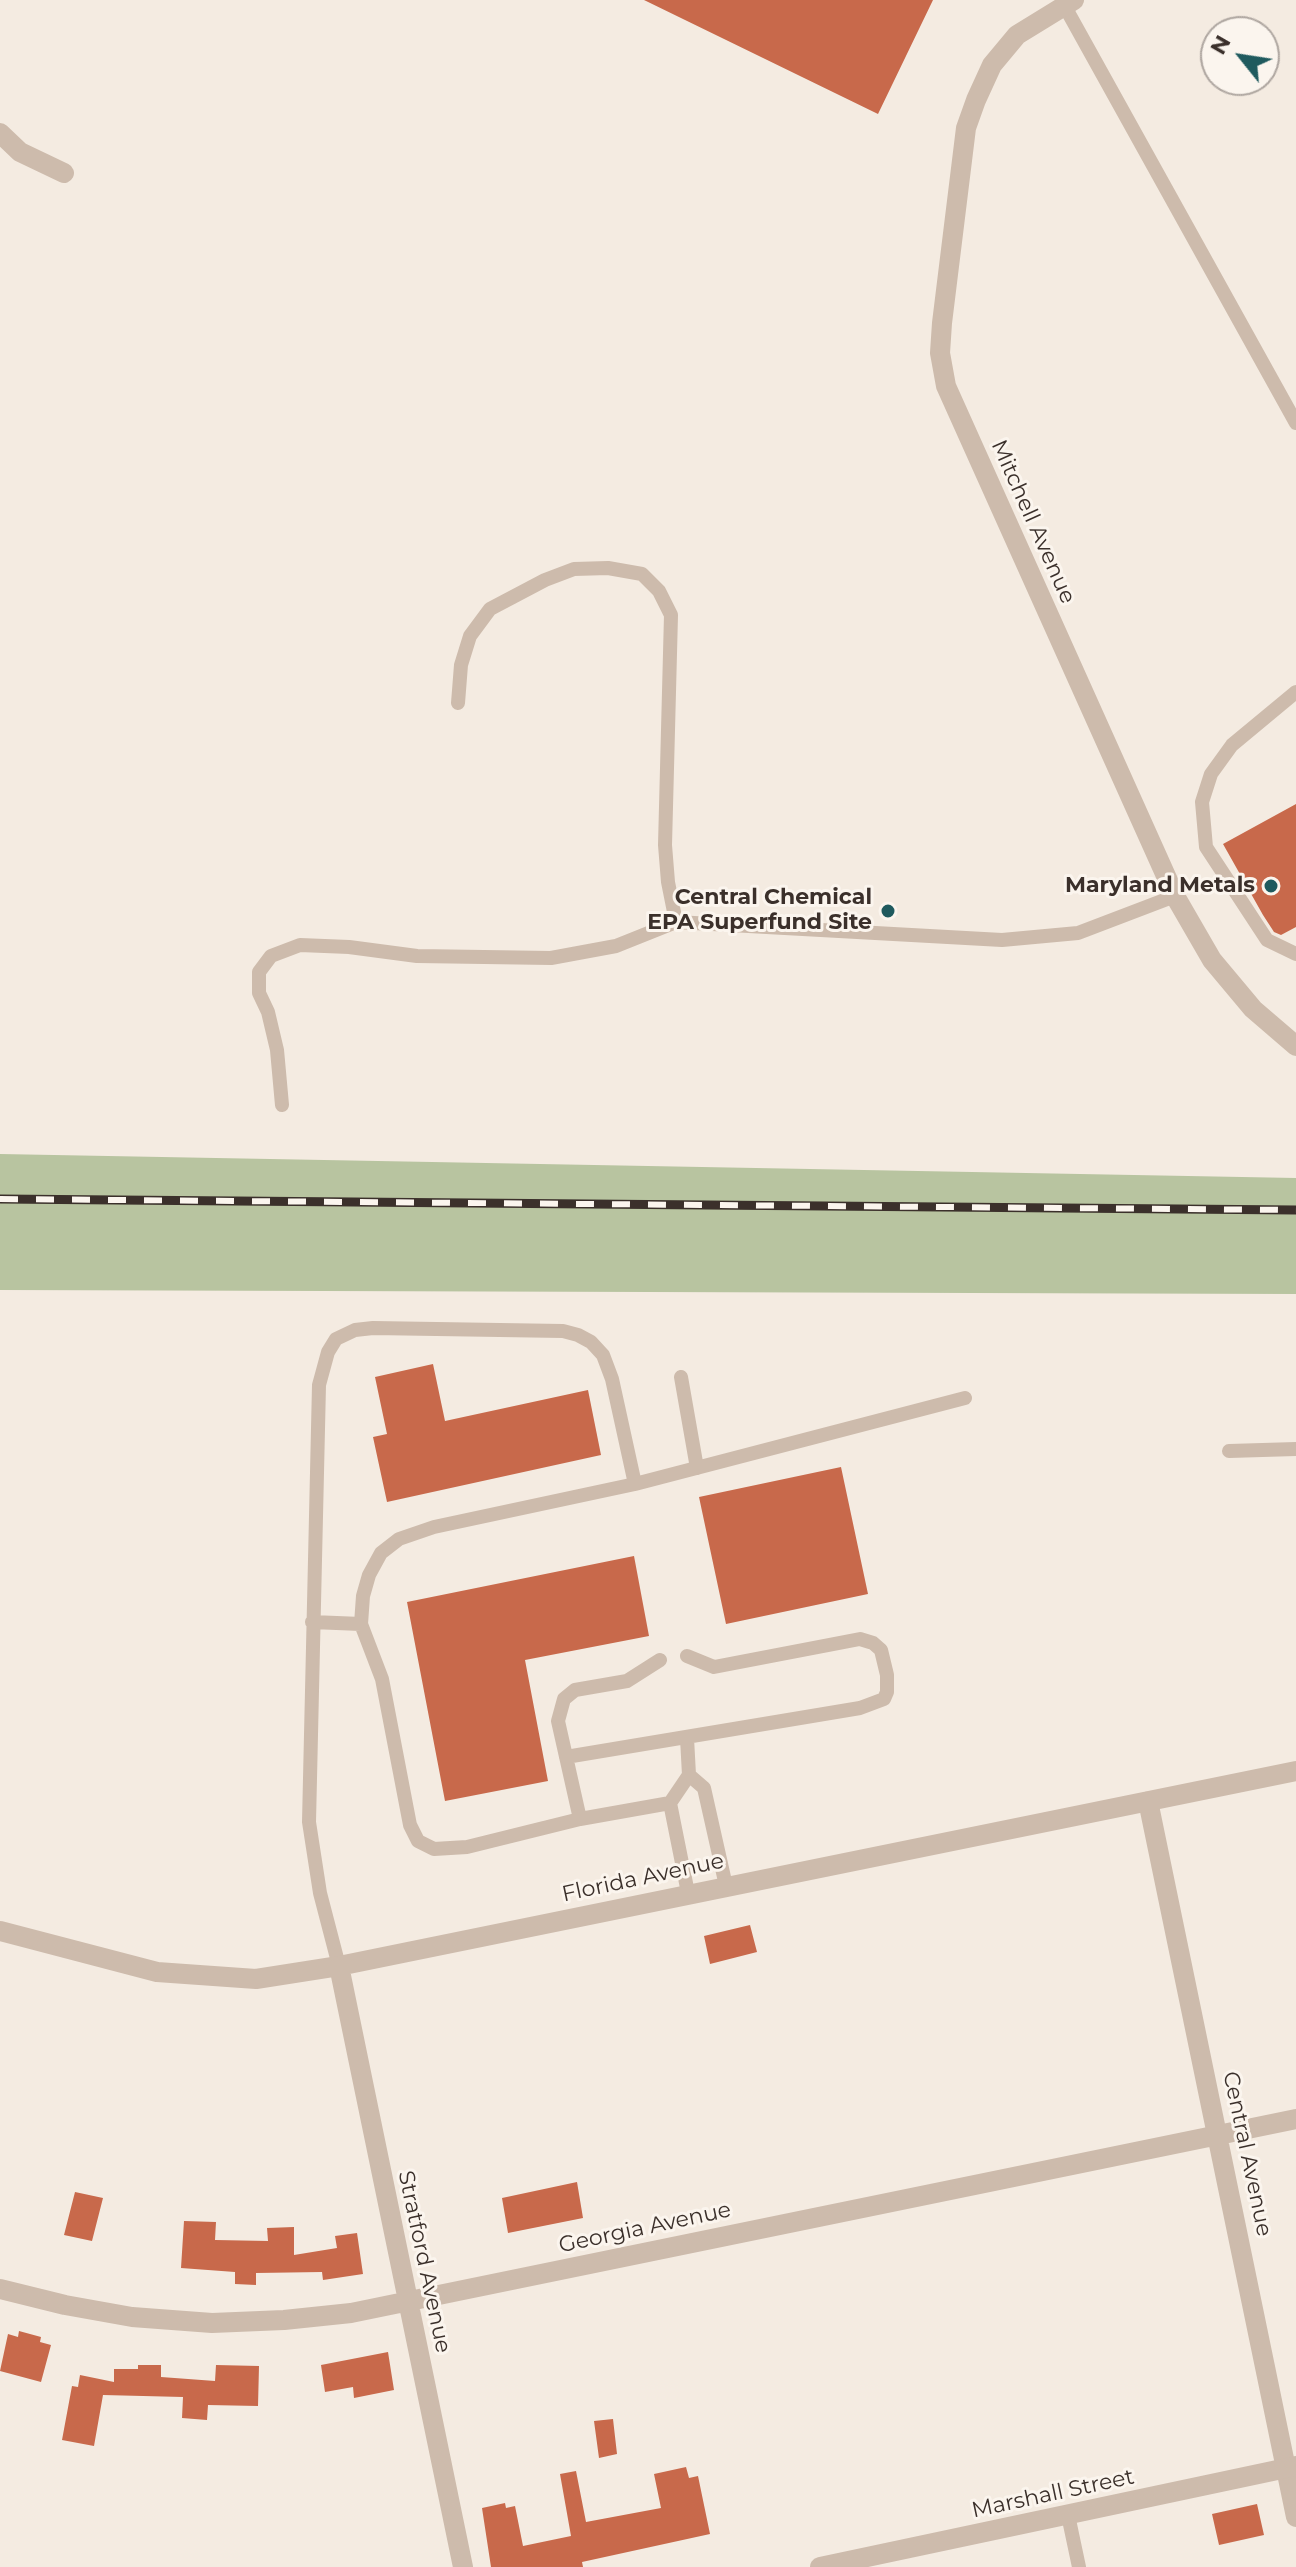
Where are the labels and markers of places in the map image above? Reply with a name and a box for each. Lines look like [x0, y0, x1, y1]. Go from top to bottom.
place label: Maryland Metals [1065, 873, 1255, 899]
marker: Maryland Metals [1262, 877, 1280, 895]
place label: Central Chemical EPA Superfund Site [647, 885, 872, 936]
marker: Central Chemical EPA Superfund Site [879, 902, 897, 920]

